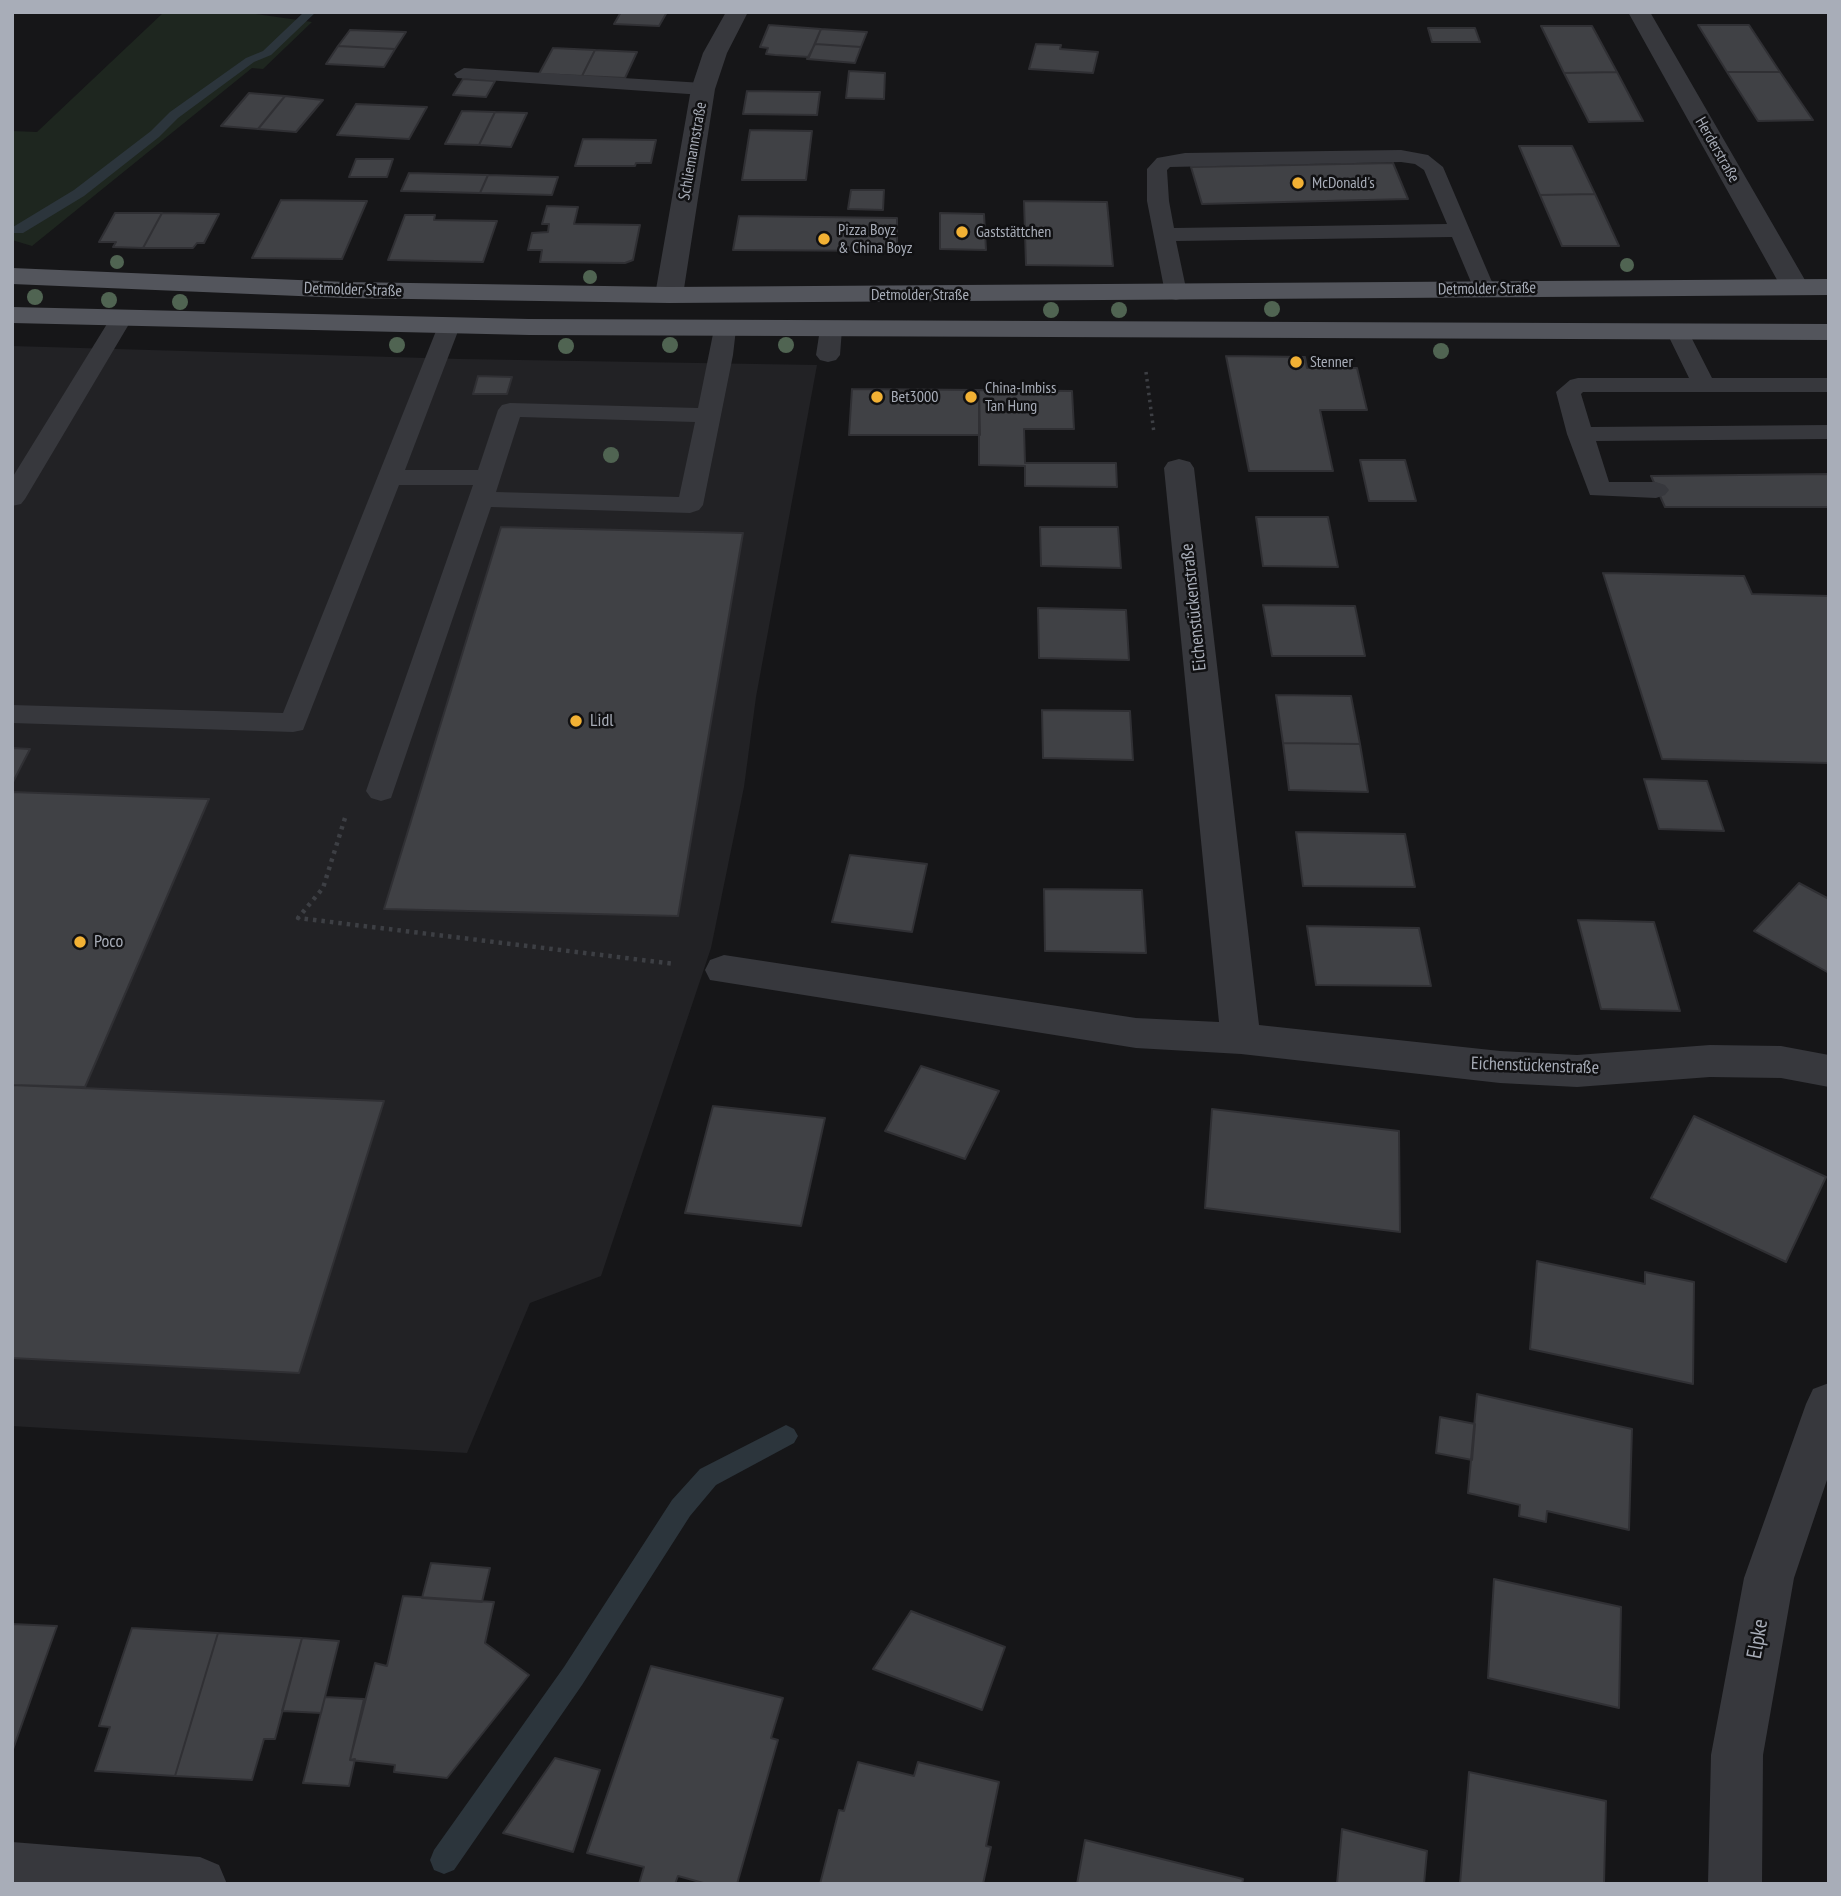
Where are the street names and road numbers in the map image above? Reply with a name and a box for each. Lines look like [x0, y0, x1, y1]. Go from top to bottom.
street label: Schliemannstraße [675, 100, 711, 202]
street label: Herderstraße [1691, 114, 1743, 186]
street label: Detmolder Straße [304, 279, 402, 301]
street label: Detmolder Straße [1438, 279, 1536, 299]
street label: Detmolder Straße [871, 285, 969, 305]
street label: Eichenstückenstraße [1177, 542, 1211, 672]
street label: Eichenstückenstraße [1471, 1053, 1599, 1079]
street label: Elpke [1742, 1617, 1774, 1661]

